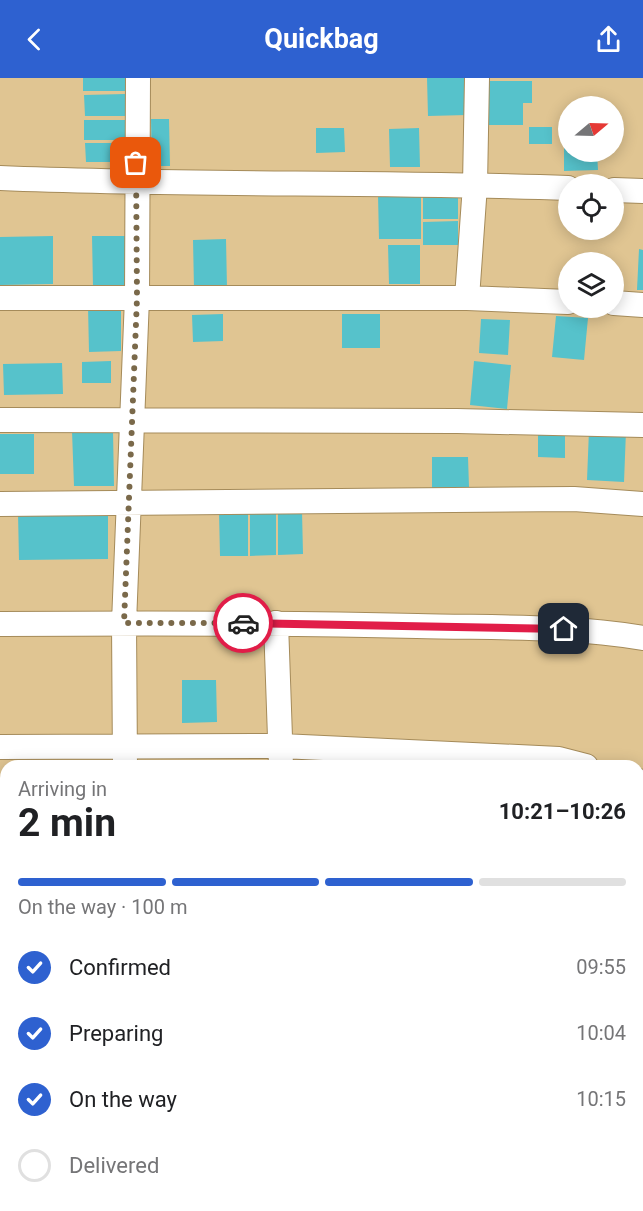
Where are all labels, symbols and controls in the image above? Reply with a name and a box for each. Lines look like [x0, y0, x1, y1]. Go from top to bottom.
icon: back [18, 23, 51, 56]
text: Quickbag [264, 23, 379, 55]
icon: share [592, 23, 625, 56]
north arrow [558, 96, 624, 162]
map controls [558, 96, 624, 318]
pin [110, 137, 161, 188]
icon: bag [119, 146, 152, 179]
button: locate [558, 174, 624, 240]
button: layers [558, 252, 624, 318]
courier [213, 593, 273, 653]
pin [538, 603, 589, 654]
icon: car [227, 607, 260, 640]
icon: home [547, 612, 580, 645]
text: Arriving in [18, 777, 107, 801]
text: 10:21–10:26 [499, 799, 626, 824]
text: 2 min [18, 800, 116, 846]
text: On the way · 100 m [18, 895, 187, 919]
icon: check [18, 951, 51, 984]
text: Confirmed [69, 955, 171, 980]
text: 09:55 [576, 955, 626, 979]
icon: check [18, 1017, 51, 1050]
text: Preparing [69, 1021, 163, 1046]
text: 10:04 [576, 1021, 626, 1045]
icon: check [18, 1083, 51, 1116]
text: On the way [69, 1087, 177, 1112]
text: 10:15 [576, 1087, 626, 1111]
text: Delivered [69, 1153, 159, 1178]

